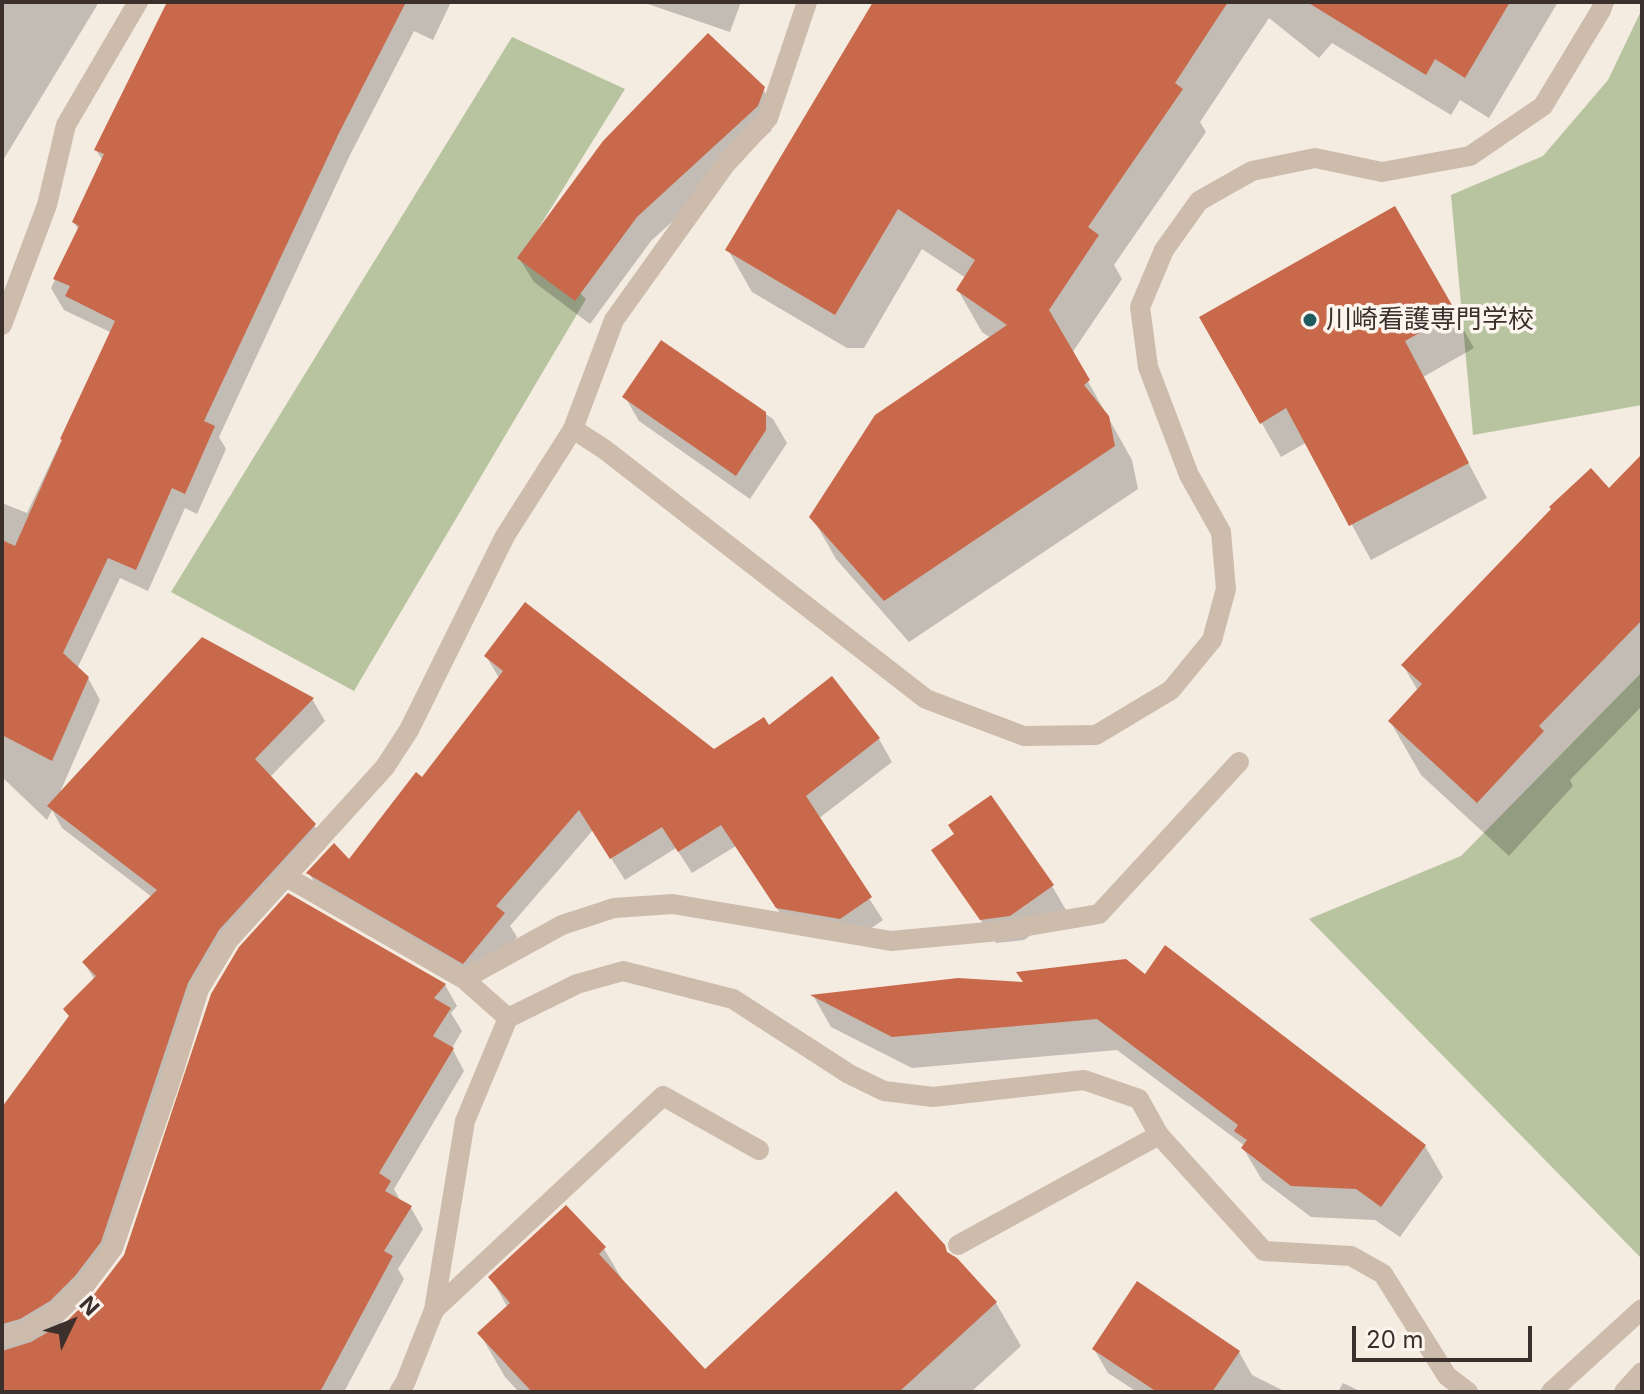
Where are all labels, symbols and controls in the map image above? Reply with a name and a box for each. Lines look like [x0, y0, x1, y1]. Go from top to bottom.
place label: 川崎看護専門学校 [1326, 304, 1534, 336]
marker: 川崎看護専門学校 [1301, 311, 1319, 329]
north arrow [32, 1282, 112, 1362]
text: N [74, 1291, 105, 1321]
scale bar [1356, 1310, 1536, 1360]
text: 20 m [1366, 1325, 1424, 1354]

